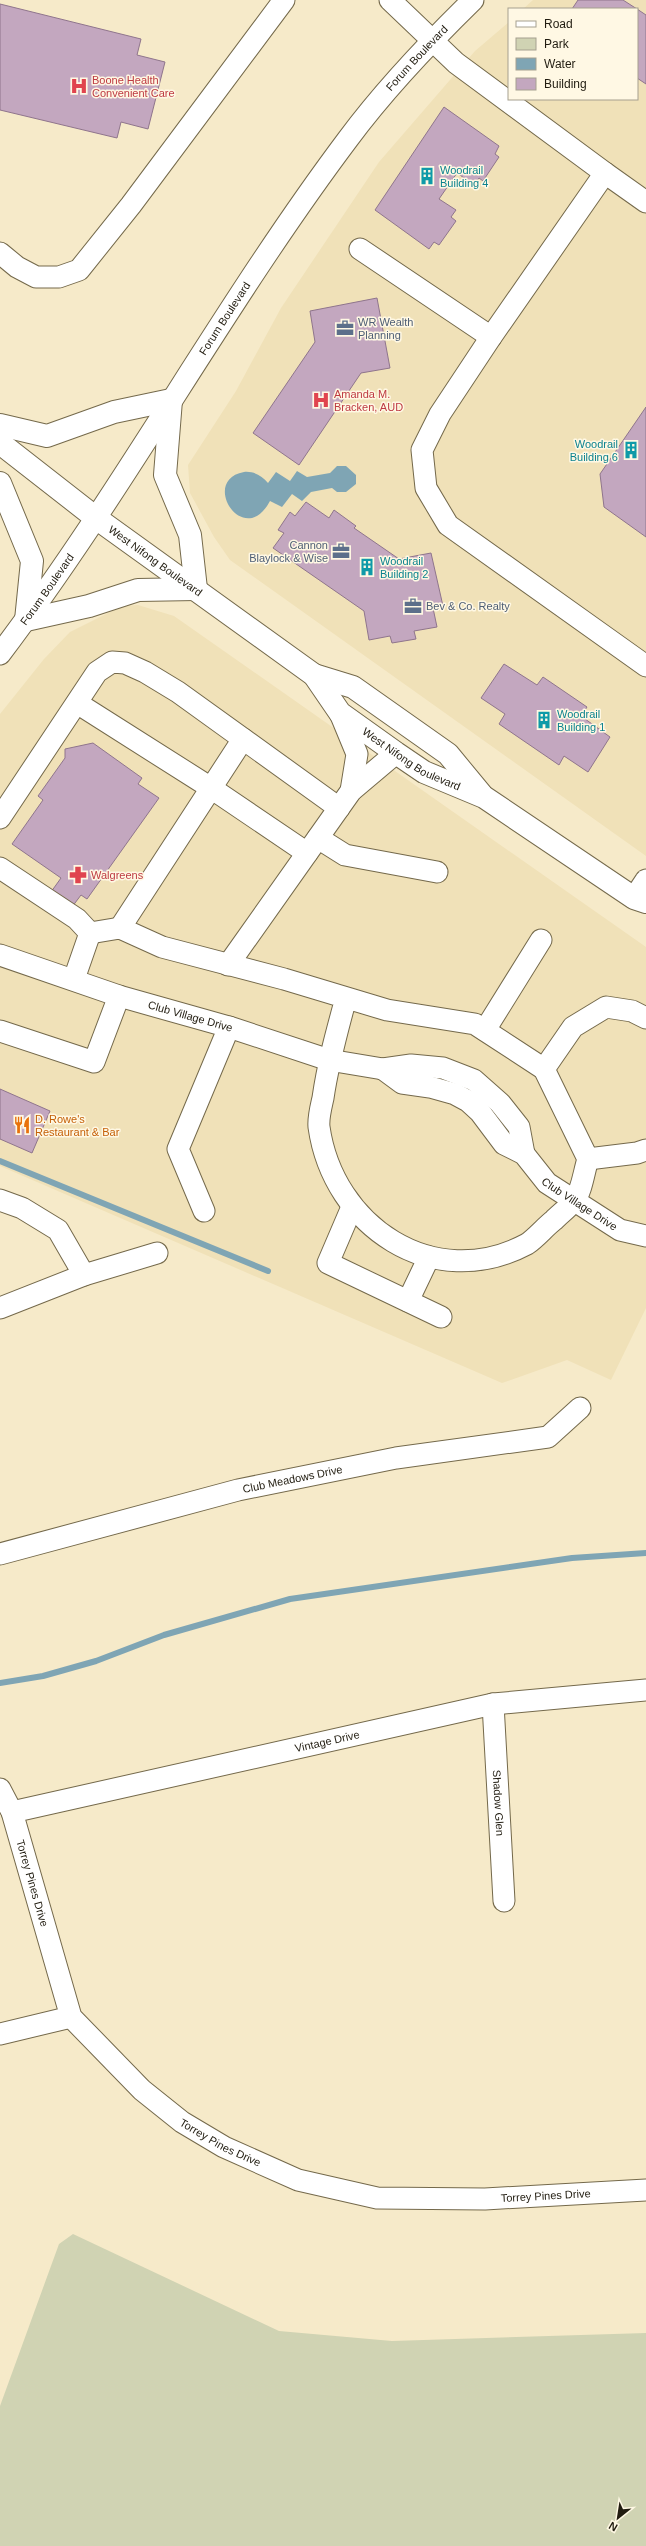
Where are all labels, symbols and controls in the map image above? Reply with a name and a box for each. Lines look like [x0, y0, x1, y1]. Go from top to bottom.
legend [508, 8, 638, 100]
text: Road [544, 17, 573, 31]
street label: Forum Boulevard [384, 23, 450, 93]
text: Park [544, 37, 570, 51]
text: Water [544, 57, 576, 71]
place label: Boone Health Convenient Care [92, 74, 175, 99]
hospital icon: Boone Health Convenient Care [69, 76, 89, 96]
text: Building [544, 77, 587, 91]
place label: Woodrail Building 4 [440, 164, 488, 189]
building icon: Woodrail Building 4 [417, 166, 437, 186]
street label: Forum Boulevard [197, 280, 253, 357]
place label: WR Wealth Planning [358, 316, 413, 341]
office icon: WR Wealth Planning [335, 318, 355, 338]
place label: Amanda M. Bracken, AUD [334, 388, 403, 413]
hospital icon: Amanda M. Bracken, AUD [311, 390, 331, 410]
place label: Woodrail Building 6 [570, 438, 618, 463]
building icon: Woodrail Building 6 [621, 440, 641, 460]
street label: West Nifong Boulevard [106, 523, 205, 598]
place label: Cannon Blaylock & Wise [249, 539, 328, 564]
office icon: Cannon Blaylock & Wise [331, 541, 351, 561]
street label: Forum Boulevard [18, 551, 76, 627]
place label: Woodrail Building 2 [380, 555, 428, 580]
building icon: Woodrail Building 2 [357, 557, 377, 577]
office icon: Bev & Co. Realty [403, 596, 423, 616]
place label: Bev & Co. Realty [426, 600, 510, 612]
place label: Woodrail Building 1 [557, 708, 605, 733]
building icon: Woodrail Building 1 [534, 710, 554, 730]
street label: West Nifong Boulevard [360, 725, 462, 793]
pharmacy icon: Walgreens [68, 865, 88, 885]
place label: Walgreens [91, 869, 144, 881]
street label: Club Village Drive [147, 998, 234, 1034]
place label: D. Rowe's Restaurant & Bar [35, 1113, 120, 1138]
restaurant icon: D. Rowe's Restaurant & Bar [12, 1115, 32, 1135]
street label: Club Village Drive [539, 1175, 620, 1233]
street label: Club Meadows Drive [241, 1463, 343, 1495]
street label: Vintage Drive [294, 1728, 361, 1754]
street label: Shadow Glen [491, 1770, 506, 1836]
street label: Torrey Pines Drive [14, 1838, 51, 1928]
street label: Torrey Pines Drive [178, 2116, 263, 2169]
street label: Torrey Pines Drive [500, 2187, 591, 2204]
north arrow [598, 2498, 638, 2538]
text: N [607, 2519, 619, 2534]

